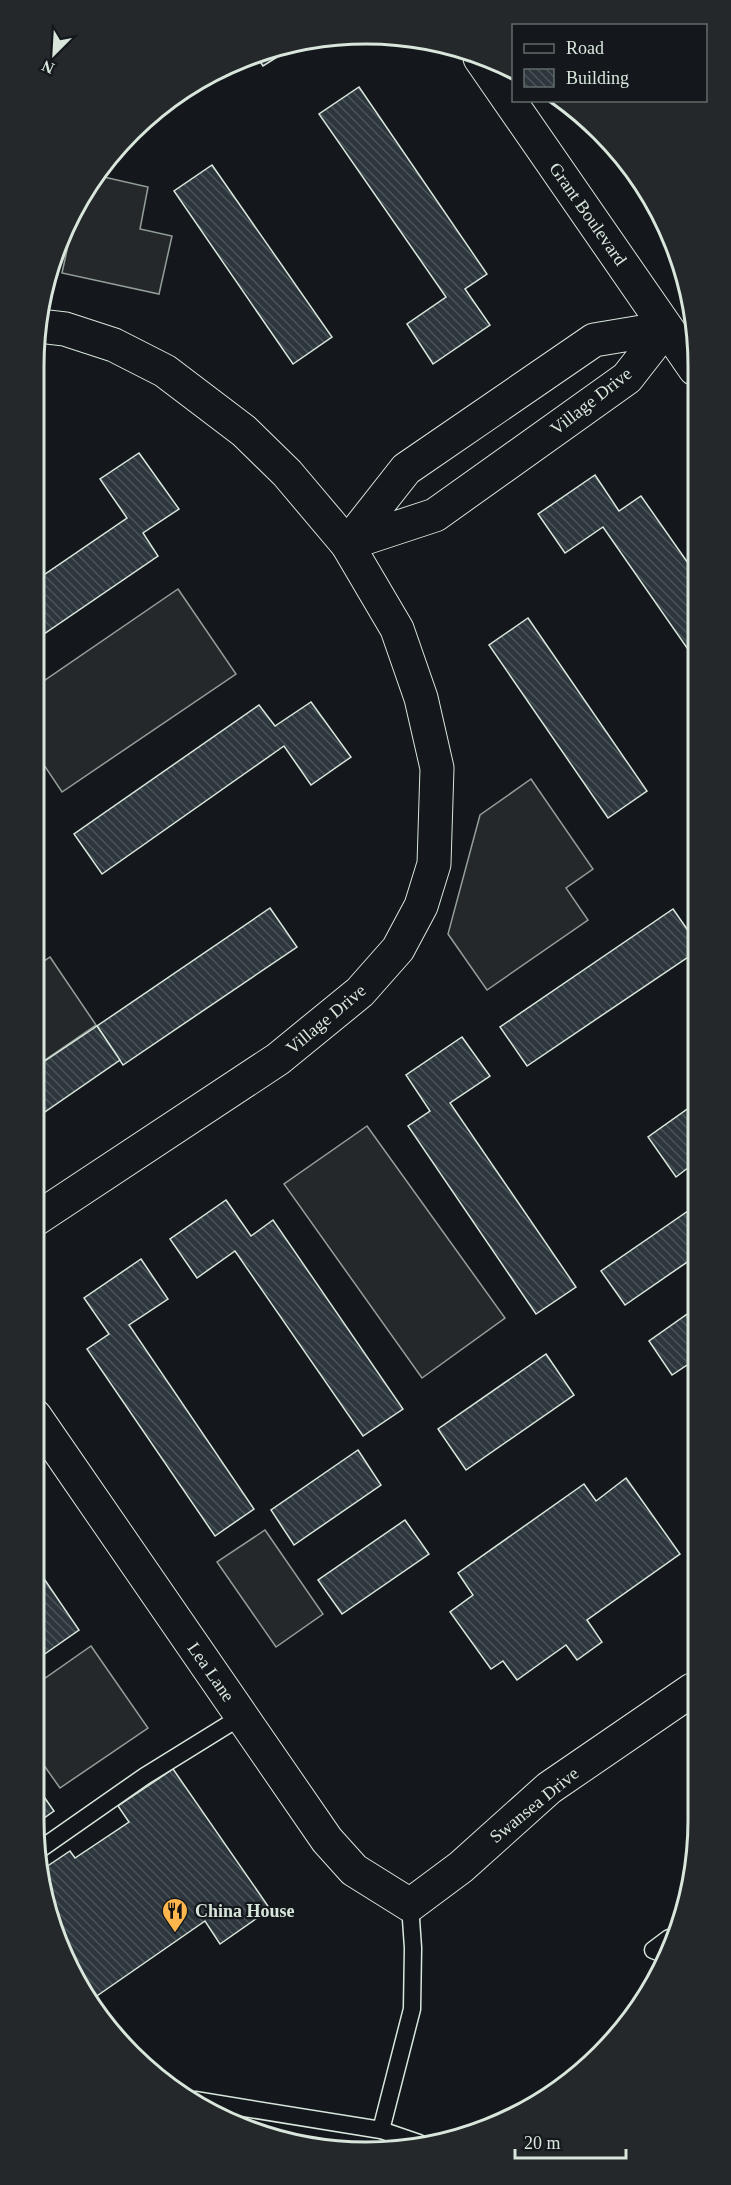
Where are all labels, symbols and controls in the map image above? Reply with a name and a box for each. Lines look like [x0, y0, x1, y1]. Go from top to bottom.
north arrow [24, 24, 84, 84]
legend [512, 24, 707, 102]
text: Road [566, 38, 604, 58]
text: N [39, 57, 57, 77]
text: Building [566, 68, 629, 88]
street label: Grant Boulevard [545, 159, 631, 269]
street label: Village Drive [546, 363, 636, 439]
street label: Village Drive [282, 980, 370, 1058]
street label: Lea Lane [183, 1639, 239, 1705]
street label: Swansea Drive [486, 1763, 582, 1847]
restaurant icon: China House [160, 1896, 190, 1934]
place label: China House [195, 1901, 295, 1921]
scale bar [515, 2122, 626, 2160]
text: 20 m [524, 2133, 561, 2153]

